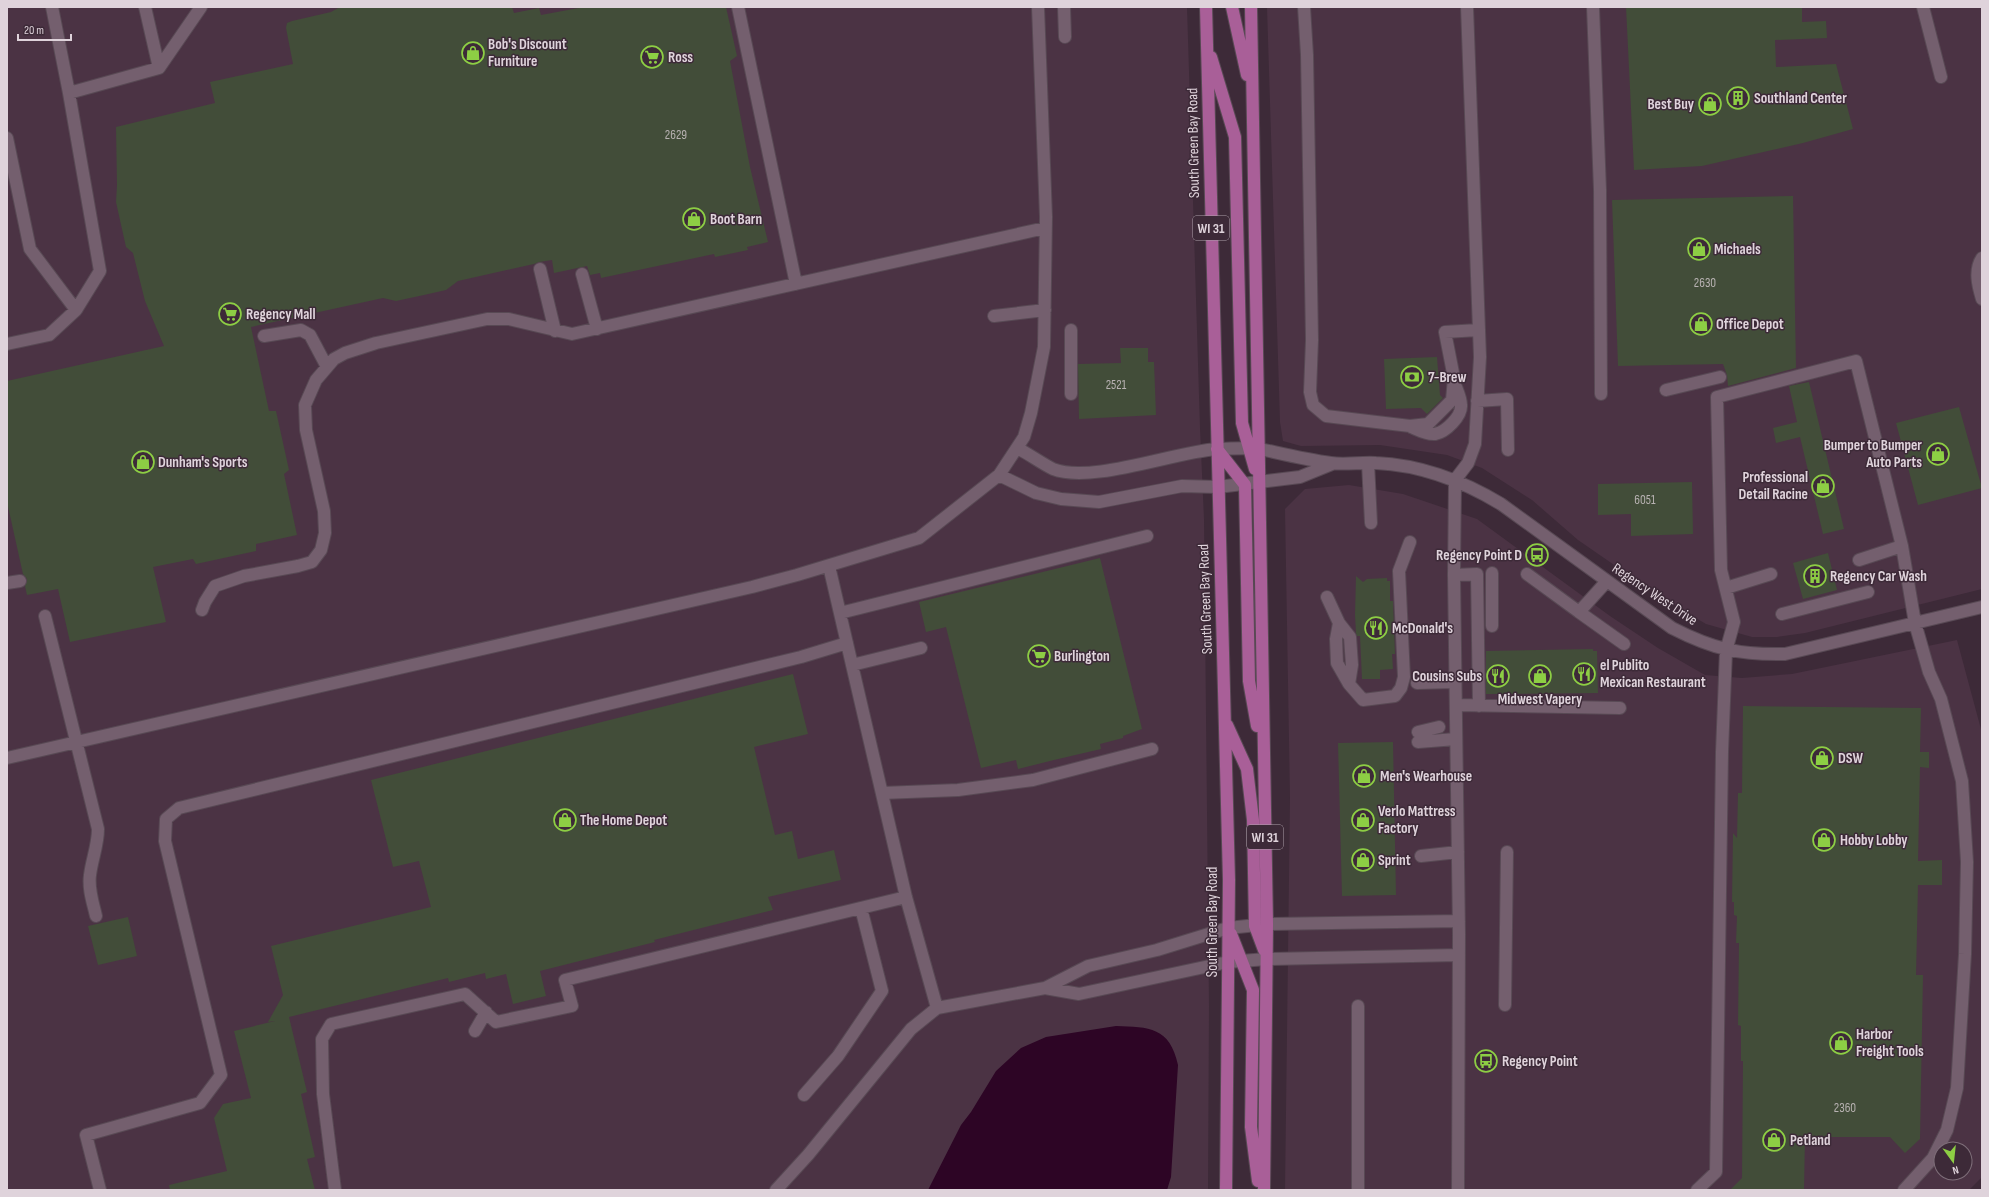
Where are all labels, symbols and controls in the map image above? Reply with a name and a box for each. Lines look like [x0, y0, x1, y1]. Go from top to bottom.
scale bar [18, 16, 71, 42]
text: 20 m [24, 23, 44, 38]
place label: Bob's Discount Furniture [488, 35, 567, 71]
shop icon: Bob's Discount Furniture [460, 40, 486, 66]
supermarket icon: Ross [639, 44, 665, 70]
place label: Ross [668, 48, 693, 67]
building icon: Southland Center [1725, 85, 1751, 111]
street label: South Green Bay Road [1183, 88, 1204, 198]
place label: Southland Center [1754, 89, 1847, 108]
shop icon: Best Buy [1697, 91, 1723, 117]
place label: Best Buy [1647, 95, 1695, 114]
house number: 2629 [665, 127, 687, 143]
shop icon: Boot Barn [681, 206, 707, 232]
place label: Boot Barn [710, 210, 762, 229]
road number: WI 31 [1193, 216, 1229, 240]
shop icon: Michaels [1686, 236, 1712, 262]
place label: Michaels [1714, 240, 1761, 259]
house number: 2630 [1694, 275, 1716, 291]
supermarket icon: Regency Mall [217, 301, 243, 327]
place label: Regency Mall [246, 305, 315, 324]
shop icon: Office Depot [1688, 311, 1714, 337]
place label: Office Depot [1716, 315, 1784, 334]
bank icon: 7-Brew [1399, 364, 1425, 390]
place label: 7-Brew [1428, 368, 1466, 387]
house number: 2521 [1106, 377, 1127, 393]
place label: Bumper to Bumper Auto Parts [1824, 436, 1922, 472]
shop icon: Bumper to Bumper Auto Parts [1925, 441, 1951, 467]
shop icon: Dunham's Sports [130, 449, 156, 475]
place label: Dunham's Sports [158, 453, 248, 472]
place label: Professional Detail Racine [1739, 468, 1808, 504]
shop icon: Professional Detail Racine [1810, 473, 1836, 499]
house number: 6051 [1634, 492, 1656, 508]
bus stop icon: Regency Point D [1524, 542, 1550, 568]
street label: South Green Bay Road [1194, 544, 1217, 654]
place label: Regency Point D [1436, 546, 1522, 565]
street label: Regency West Drive [1608, 559, 1701, 630]
building icon: Regency Car Wash [1802, 563, 1828, 589]
place label: Regency Car Wash [1830, 567, 1927, 586]
restaurant icon: McDonald's [1363, 615, 1389, 641]
place label: McDonald's [1392, 619, 1453, 638]
supermarket icon: Burlington [1026, 643, 1052, 669]
place label: Burlington [1054, 647, 1110, 666]
place label: el Publito Mexican Restaurant [1600, 656, 1706, 692]
restaurant icon: el Publito Mexican Restaurant [1571, 661, 1597, 687]
restaurant icon: Cousins Subs [1485, 663, 1511, 689]
shop icon: Midwest Vapery [1527, 663, 1553, 689]
place label: Cousins Subs [1412, 667, 1482, 686]
place label: Midwest Vapery [1498, 690, 1583, 709]
shop icon: DSW [1809, 745, 1835, 771]
place label: DSW [1838, 749, 1863, 768]
shop icon: Men's Wearhouse [1351, 763, 1377, 789]
place label: Men's Wearhouse [1380, 767, 1472, 786]
place label: Verlo Mattress Factory [1378, 802, 1456, 838]
shop icon: The Home Depot [552, 807, 578, 833]
shop icon: Verlo Mattress Factory [1350, 807, 1376, 833]
place label: The Home Depot [580, 811, 667, 830]
road number: WI 31 [1247, 825, 1283, 849]
shop icon: Hobby Lobby [1811, 827, 1837, 853]
place label: Hobby Lobby [1840, 831, 1908, 850]
shop icon: Sprint [1350, 847, 1376, 873]
place label: Sprint [1378, 851, 1411, 870]
street label: South Green Bay Road [1203, 867, 1222, 977]
place label: Harbor Freight Tools [1856, 1025, 1924, 1061]
shop icon: Harbor Freight Tools [1828, 1030, 1854, 1056]
bus stop icon: Regency Point [1473, 1048, 1499, 1074]
place label: Regency Point [1502, 1052, 1578, 1071]
house number: 2360 [1834, 1100, 1856, 1116]
shop icon: Petland [1761, 1127, 1787, 1153]
place label: Petland [1790, 1131, 1831, 1150]
north arrow [1933, 1141, 1973, 1181]
text: N [1951, 1163, 1960, 1177]

